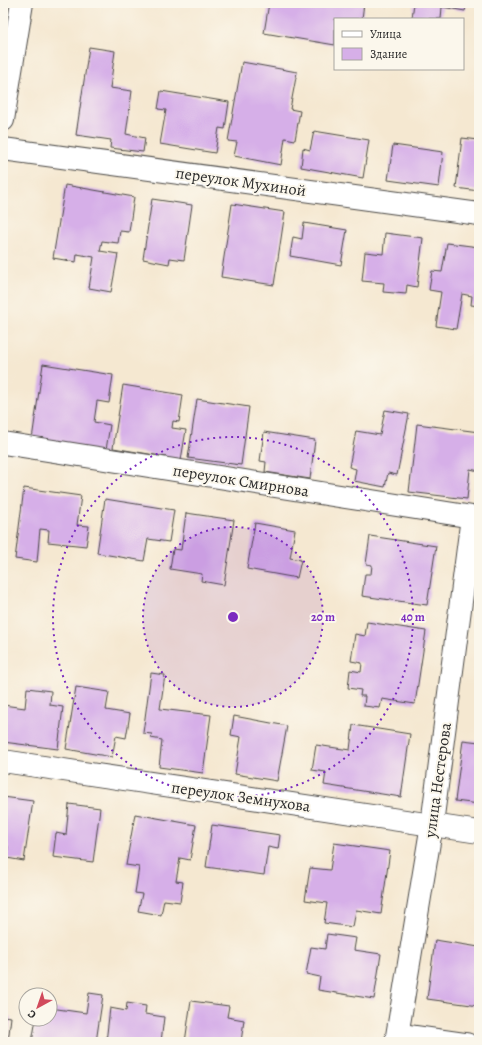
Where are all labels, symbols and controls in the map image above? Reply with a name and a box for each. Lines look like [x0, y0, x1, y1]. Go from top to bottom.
legend [334, 18, 464, 70]
text: Улица [370, 26, 402, 42]
text: Здание [370, 46, 407, 62]
street label: переулок Мухиной [174, 162, 307, 202]
street label: переулок Смирнова [171, 459, 311, 503]
text: 20 m [311, 609, 335, 625]
text: 40 m [401, 609, 425, 625]
centre of rings [226, 610, 240, 624]
street label: улица Нестерова [419, 721, 457, 840]
street label: переулок Земнухова [170, 776, 312, 818]
north arrow [18, 987, 58, 1027]
text: С [24, 1006, 39, 1022]

